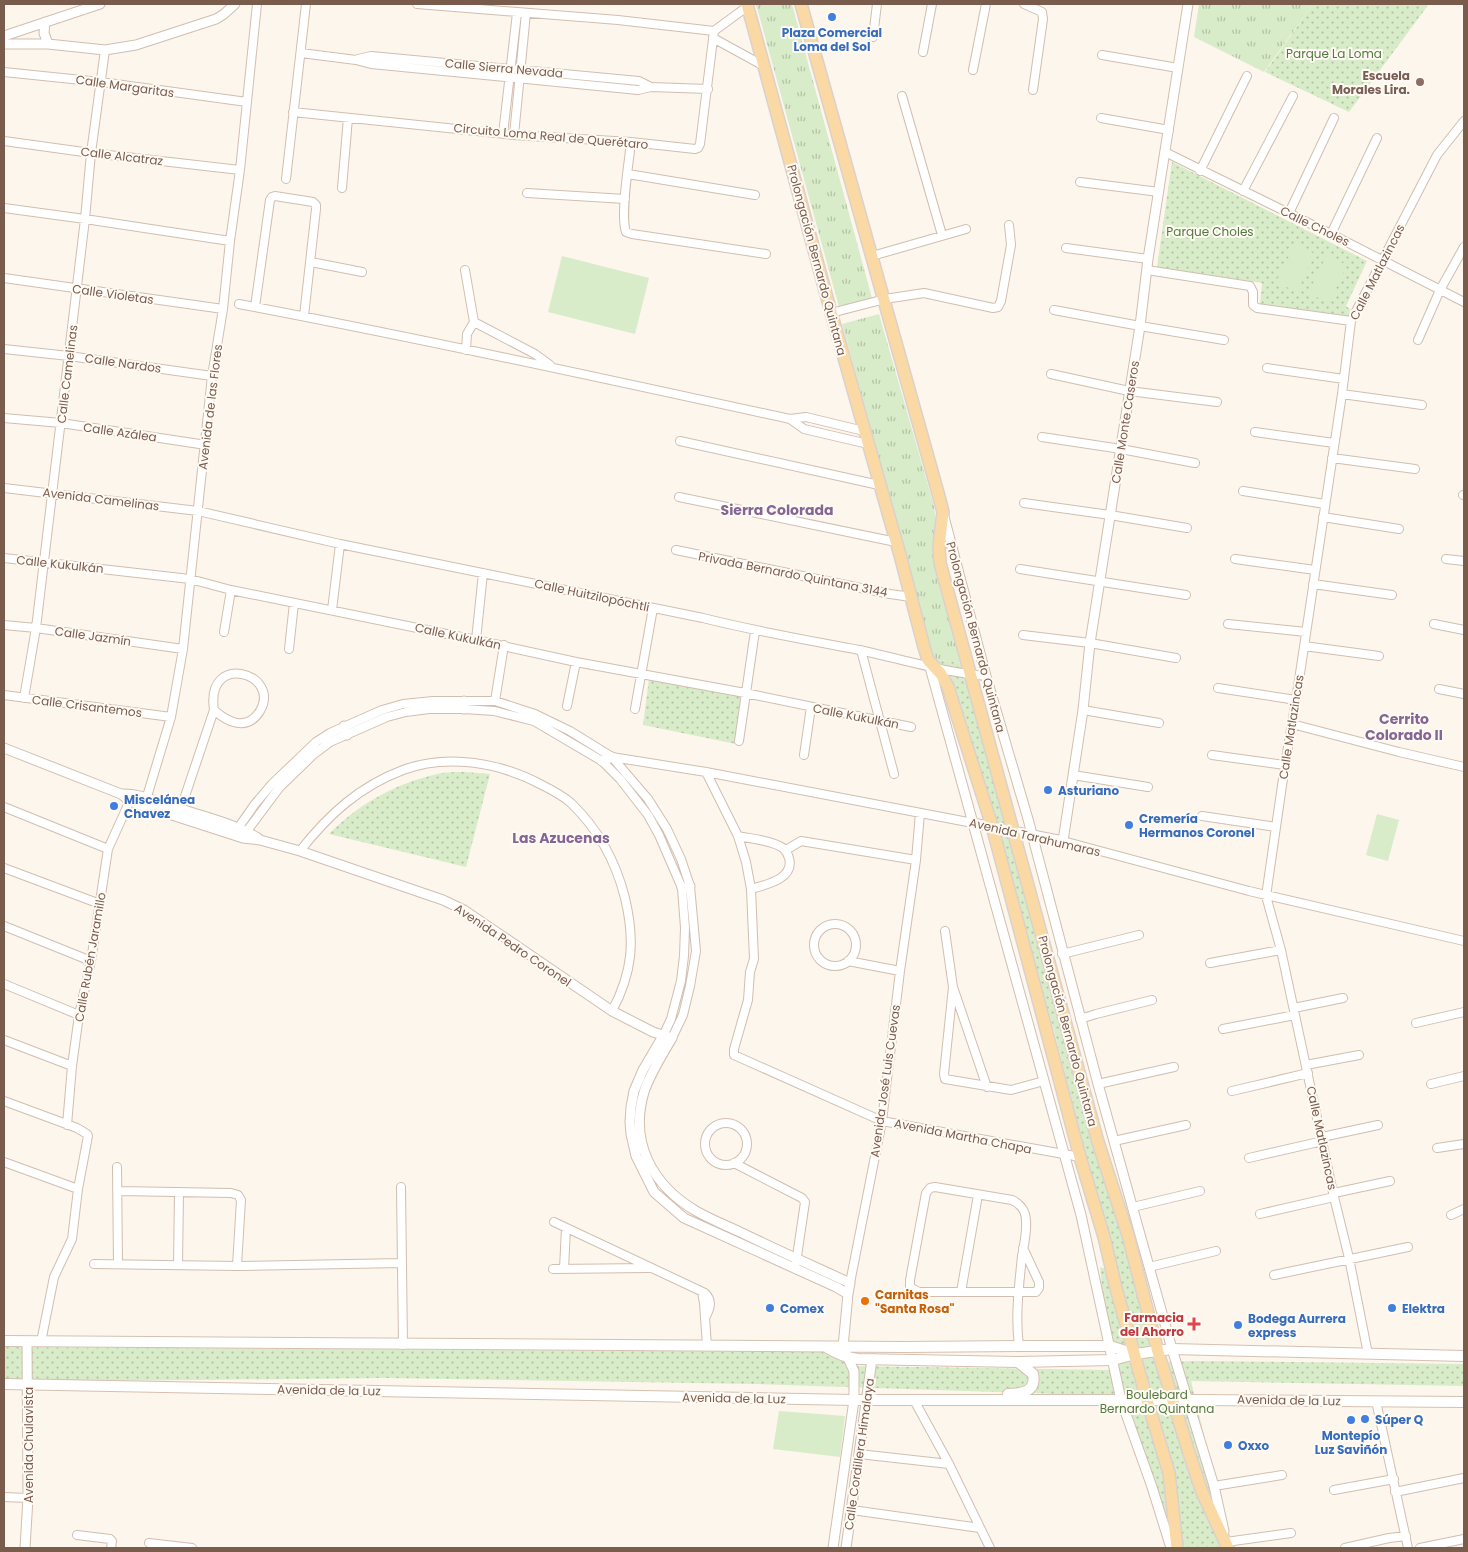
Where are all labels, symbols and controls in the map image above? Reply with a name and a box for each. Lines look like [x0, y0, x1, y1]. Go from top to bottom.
marker: Plaza Comercial Loma del Sol [826, 11, 838, 23]
place label: Plaza Comercial Loma del Sol [782, 24, 882, 55]
park label: Parque La Loma [1286, 45, 1382, 62]
street label: Calle Sierra Nevada [444, 54, 564, 82]
place label: Escuela Morales Lira. [1332, 67, 1410, 98]
street label: Calle Margaritas [75, 71, 175, 101]
marker: Escuela Morales Lira. [1414, 76, 1426, 88]
street label: Circuito Loma Real de Querétaro [453, 119, 649, 153]
street label: Calle Alcatraz [80, 143, 164, 169]
street label: Prolongación Bernardo Quintana [783, 163, 851, 357]
street label: Calle Choles [1277, 202, 1353, 250]
street label: Calle Matlazincas [1345, 221, 1409, 323]
park label: Parque Choles [1166, 223, 1254, 240]
street label: Calle Violetas [71, 280, 155, 308]
street label: Calle Camelinas [53, 324, 81, 424]
street label: Avenida de las Flores [194, 343, 226, 471]
street label: Calle Nardos [84, 349, 162, 377]
street label: Calle Monte Caseros [1107, 359, 1143, 485]
street label: Calle Azálea [82, 418, 158, 446]
street label: Avenida Camelinas [42, 483, 160, 515]
district label: Sierra Colorada [721, 500, 833, 520]
street label: Prolongación Bernardo Quintana [942, 540, 1010, 734]
street label: Privada Bernardo Quintana 3144 [697, 547, 890, 601]
street label: Calle Kukulkán [16, 551, 104, 577]
street label: Calle Huitzilopóchtli [533, 574, 651, 616]
street label: Calle Kukulkán [413, 619, 503, 653]
street label: Calle Jazmín [54, 622, 132, 650]
street label: Calle Matlazincas [1274, 674, 1308, 780]
street label: Calle Crisantemos [31, 691, 143, 721]
street label: Calle Kukulkán [811, 699, 901, 733]
district label: Cerrito Colorado II [1365, 709, 1443, 745]
place label: Asturiano [1058, 782, 1119, 799]
marker: Asturiano [1042, 784, 1054, 796]
place label: Miscelánea Chavez [124, 791, 195, 822]
marker: Miscelánea Chavez [108, 800, 120, 812]
place label: Cremería Hermanos Coronel [1139, 810, 1255, 841]
street label: Avenida Tarahumaras [968, 814, 1102, 860]
marker: Cremería Hermanos Coronel [1123, 819, 1135, 831]
district label: Las Azucenas [512, 828, 610, 848]
street label: Calle Rubén Jaramillo [70, 891, 110, 1023]
street label: Avenida Pedro Coronel [451, 900, 575, 990]
street label: Prolongación Bernardo Quintana [1034, 934, 1102, 1128]
street label: Avenida José Luis Cuevas [866, 1004, 904, 1158]
street label: Calle Matlazincas [1303, 1085, 1341, 1191]
street label: Avenida Martha Chapa [893, 1114, 1033, 1158]
place label: Carnitas "Santa Rosa" [875, 1286, 954, 1317]
marker: Carnitas "Santa Rosa" [859, 1295, 871, 1307]
place label: Comex [780, 1300, 825, 1317]
place label: Elektra [1402, 1300, 1445, 1317]
marker: Comex [764, 1302, 776, 1314]
marker: Elektra [1386, 1302, 1398, 1314]
place label: Farmacia del Ahorro [1120, 1309, 1184, 1340]
place label: Bodega Aurrera express [1248, 1310, 1346, 1341]
marker: Farmacia del Ahorro [1188, 1318, 1200, 1330]
marker: Bodega Aurrera express [1232, 1319, 1244, 1331]
street label: Calle Cordillera Himalaya [840, 1377, 878, 1531]
street label: Avenida de la Luz [277, 1381, 381, 1399]
park label: Boulebard Bernardo Quintana [1100, 1386, 1214, 1417]
street label: Avenida Chulavista [20, 1387, 37, 1503]
street label: Avenida de la Luz [682, 1389, 786, 1407]
street label: Avenida de la Luz [1237, 1391, 1341, 1409]
place label: Súper Q [1375, 1411, 1424, 1428]
marker: Súper Q [1359, 1413, 1371, 1425]
marker: Montepío Luz Saviñón [1345, 1414, 1357, 1426]
place label: Montepío Luz Saviñón [1315, 1427, 1387, 1458]
place label: Oxxo [1238, 1437, 1270, 1454]
marker: Oxxo [1222, 1439, 1234, 1451]

